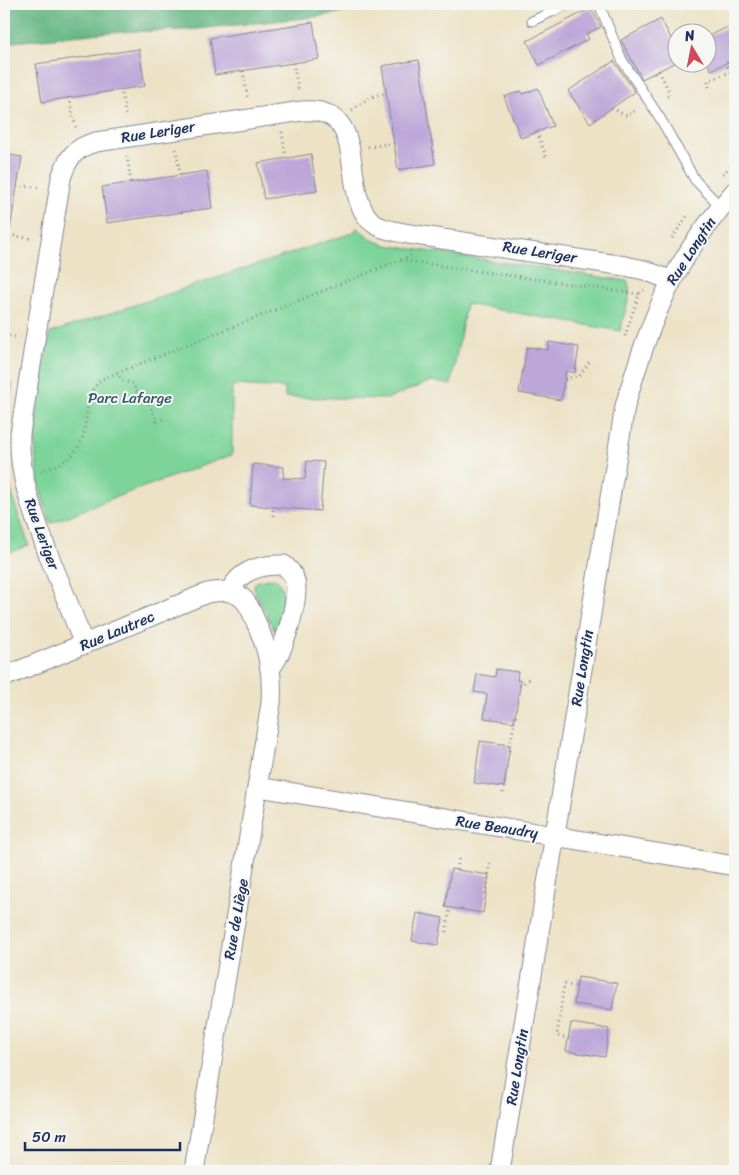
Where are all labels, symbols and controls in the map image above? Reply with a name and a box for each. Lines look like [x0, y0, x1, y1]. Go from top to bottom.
north arrow [666, 22, 716, 72]
text: N [682, 22, 697, 49]
street label: Rue Leriger [119, 113, 198, 151]
street label: Rue Longtin [659, 212, 723, 290]
street label: Rue Leriger [501, 233, 580, 271]
park label: Parc Lafarge [88, 385, 172, 411]
street label: Rue Leriger [17, 494, 67, 574]
street label: Rue Lautrec [75, 603, 159, 658]
street label: Rue Longtin [563, 628, 601, 708]
street label: Rue Beaudry [454, 808, 540, 846]
street label: Rue de Liège [216, 876, 256, 962]
street label: Rue Longtin [498, 1027, 536, 1107]
scale bar [25, 1120, 180, 1152]
text: 50 m [32, 1124, 67, 1150]

